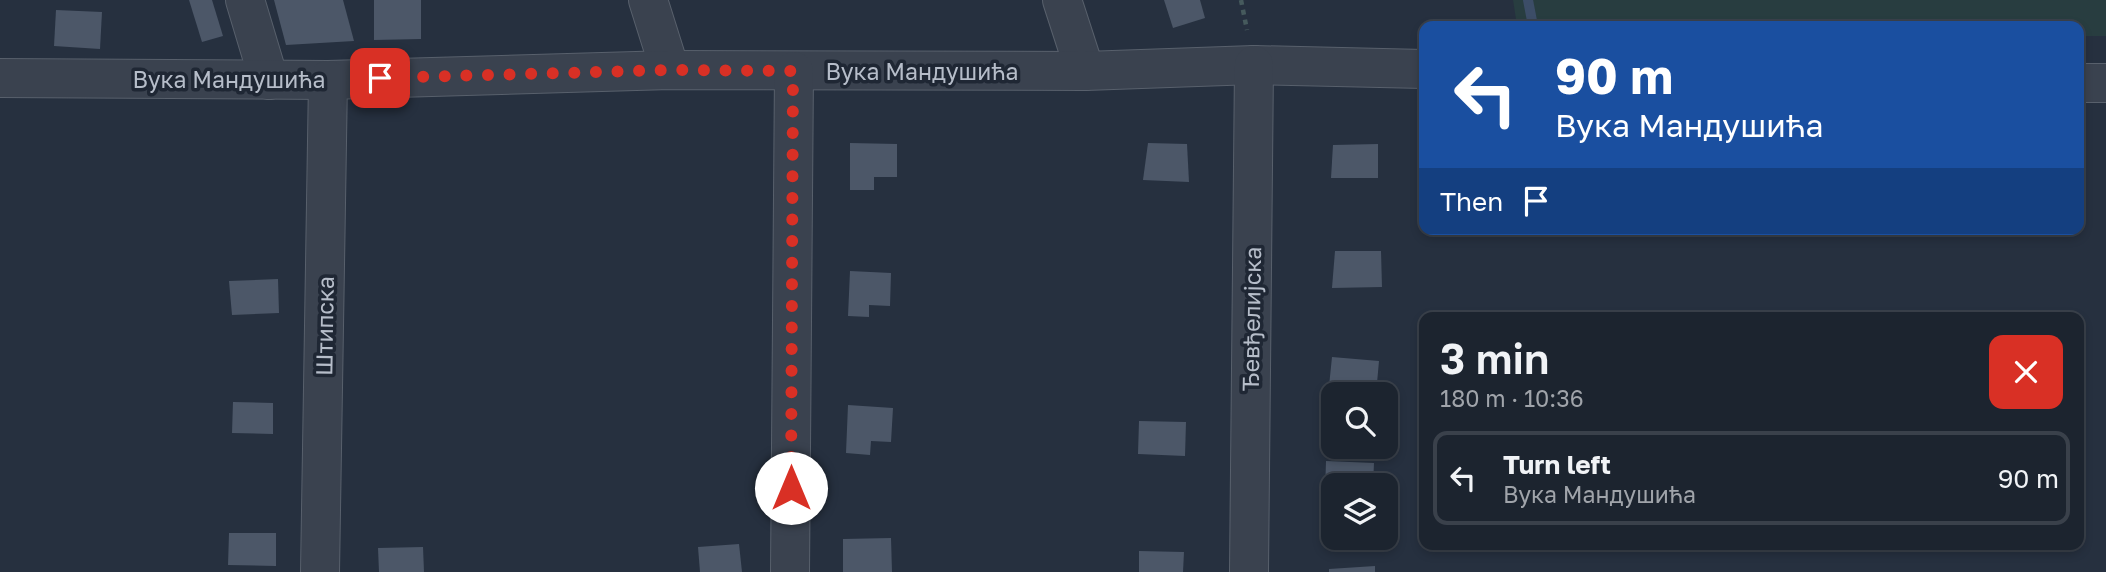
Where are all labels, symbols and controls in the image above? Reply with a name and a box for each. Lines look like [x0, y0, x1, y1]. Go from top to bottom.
text: 90 m [1555, 46, 1673, 105]
pin [350, 48, 410, 108]
icon: left [1440, 49, 1531, 140]
street label: Вука Мандушића [825, 57, 1019, 85]
icon: arrive [361, 59, 399, 97]
street label: Вука Мандушића [132, 65, 326, 93]
text: Вука Мандушића [1555, 106, 1824, 144]
icon: arrive [1517, 182, 1555, 220]
text: Then [1440, 186, 1503, 217]
street label: Ђевђелијска [1236, 246, 1266, 392]
street label: Штипска [309, 276, 339, 376]
text: 3 min [1440, 333, 1549, 383]
button: close [1989, 335, 2063, 409]
map controls [1321, 382, 1398, 550]
button: search [1321, 382, 1398, 459]
text: 180 m · 10:36 [1440, 384, 1584, 412]
text: Turn left [1503, 449, 1611, 480]
position arrow [754, 451, 828, 525]
icon: left [1444, 459, 1482, 497]
text: 90 m [1998, 463, 2059, 494]
button: layers [1321, 473, 1398, 550]
text: Вука Мандушића [1503, 480, 1696, 508]

